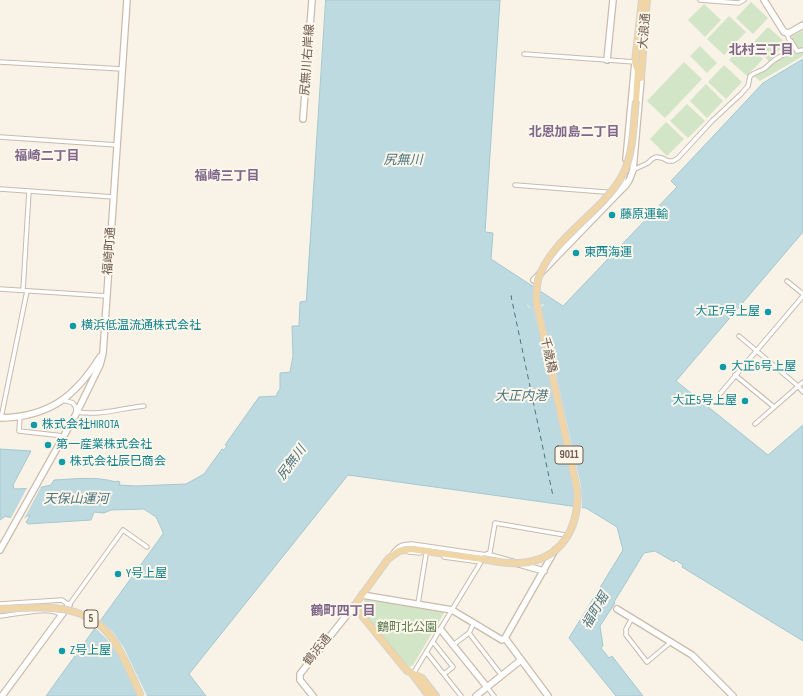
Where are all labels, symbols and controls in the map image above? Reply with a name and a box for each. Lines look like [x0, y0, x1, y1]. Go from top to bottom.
street label: 大浪通 [636, 12, 654, 50]
street label: 尻無川右岸線 [298, 24, 318, 96]
district label: 北村三丁目 [729, 43, 793, 59]
district label: 北恩加島二丁目 [529, 125, 619, 141]
district label: 福崎二丁目 [15, 149, 79, 165]
water label: 尻無川 [384, 153, 422, 169]
district label: 福崎三丁目 [195, 169, 259, 185]
place label: 藤原運輸 [620, 208, 668, 222]
marker: 藤原運輸 [607, 210, 617, 220]
street label: 福崎町通 [101, 227, 119, 275]
place label: 東西海運 [584, 246, 632, 260]
marker: 東西海運 [571, 248, 581, 258]
place label: 大正7号上屋 [695, 305, 760, 319]
marker: 大正7号上屋 [763, 307, 773, 317]
place label: 横浜低温流通株式会社 [81, 319, 201, 333]
marker: 横浜低温流通株式会社 [68, 321, 78, 331]
street label: 千歳橋 [537, 336, 559, 374]
place label: 大正6号上屋 [731, 360, 796, 374]
marker: 大正6号上屋 [718, 362, 728, 372]
water label: 大正内港 [495, 389, 547, 405]
place label: 大正5号上屋 [672, 394, 737, 408]
marker: 大正5号上屋 [740, 396, 750, 406]
place label: 株式会社HIROTA [42, 418, 119, 432]
marker: 株式会社HIROTA [29, 420, 39, 430]
place label: 第一産業株式会社 [56, 438, 152, 452]
marker: 第一産業株式会社 [43, 440, 53, 450]
water label: 尻無川 [274, 443, 310, 483]
road number: 9011 [555, 446, 583, 464]
place label: 株式会社辰巳商会 [70, 455, 166, 469]
marker: 株式会社辰巳商会 [57, 457, 67, 467]
water label: 天保山運河 [44, 492, 108, 508]
place label: Y号上屋 [126, 567, 167, 581]
marker: Y号上屋 [113, 569, 123, 579]
water label: 福町堀 [579, 590, 613, 632]
district label: 鶴町四丁目 [311, 604, 375, 620]
road number: 5 [84, 610, 98, 628]
park label: 鶴町北公園 [377, 621, 437, 635]
street label: 鶴浜通 [301, 631, 335, 669]
place label: Z号上屋 [70, 644, 111, 658]
marker: Z号上屋 [57, 646, 67, 656]

